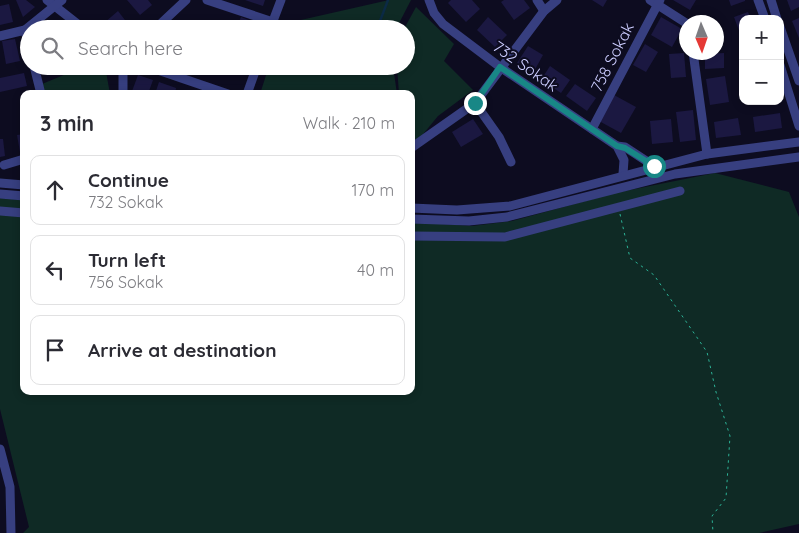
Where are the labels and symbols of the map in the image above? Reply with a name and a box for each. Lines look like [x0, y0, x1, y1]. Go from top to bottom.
north arrow [679, 15, 724, 60]
street label: 758 Sokak [586, 19, 638, 95]
street label: 732 Sokak [489, 36, 563, 96]
route end [464, 92, 487, 115]
route start [643, 155, 666, 178]

